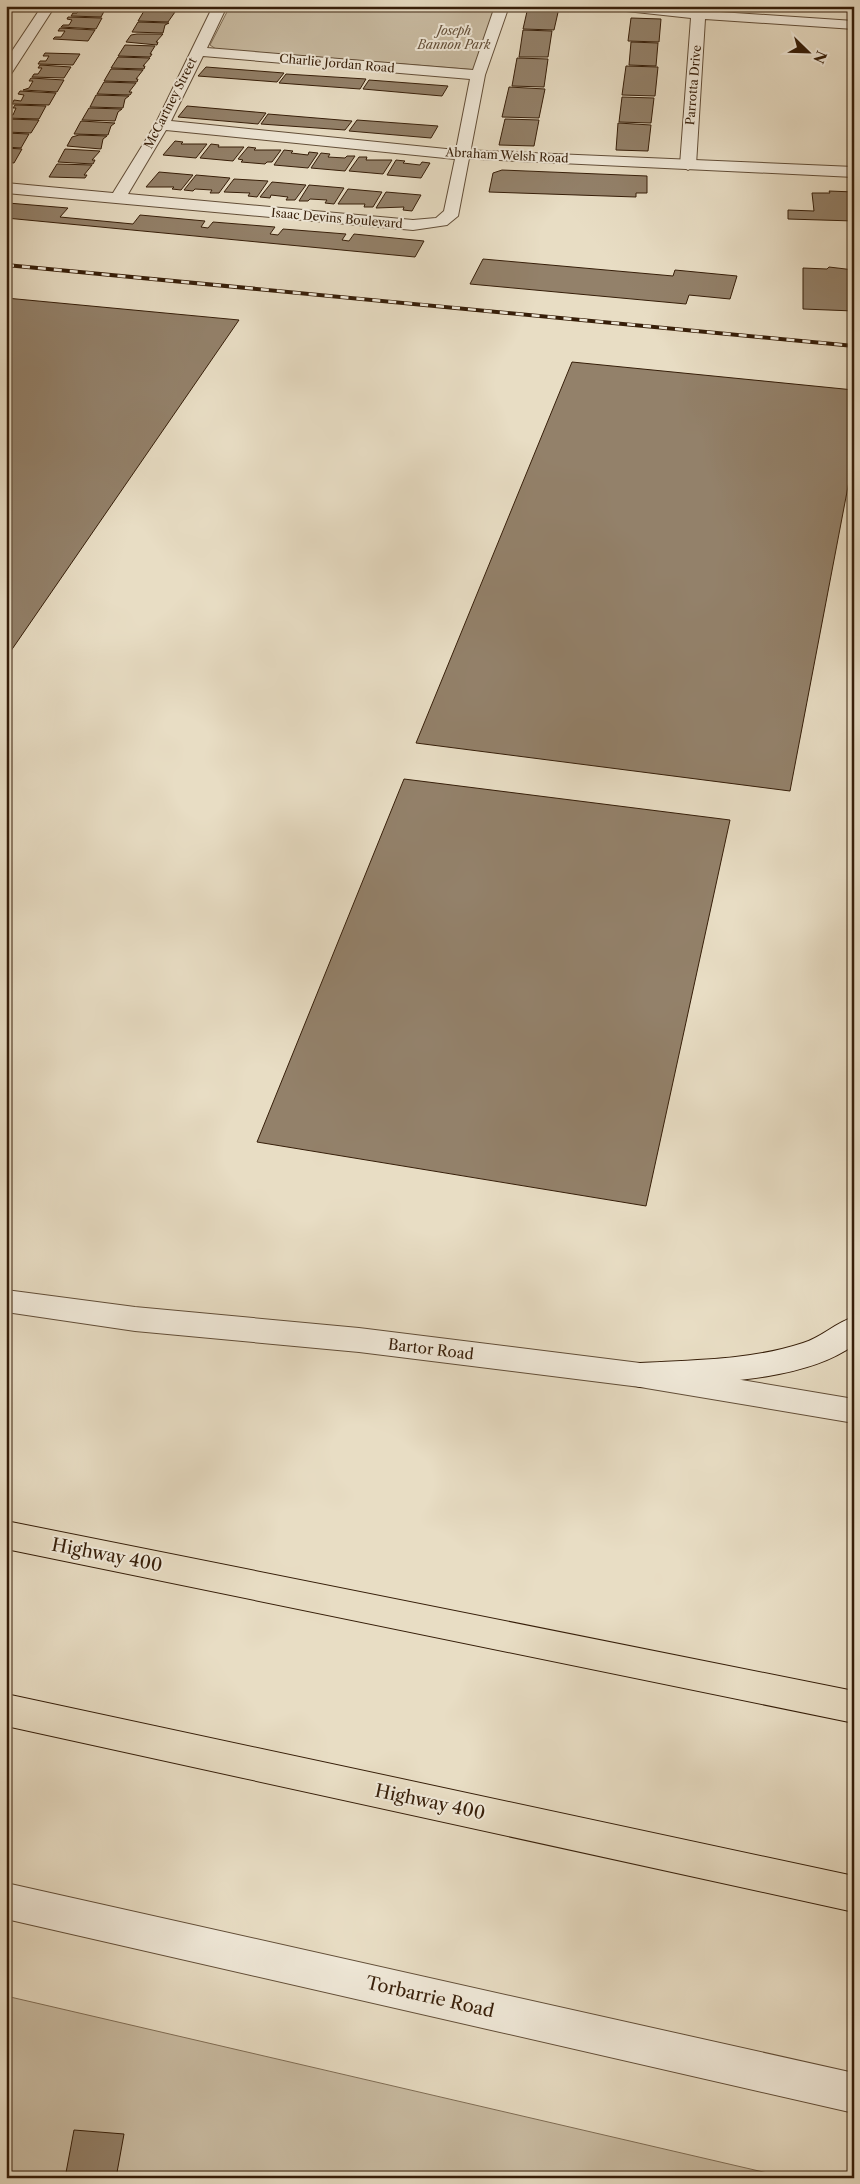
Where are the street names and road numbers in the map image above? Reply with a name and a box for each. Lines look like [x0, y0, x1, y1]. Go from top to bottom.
street label: Parrotta Drive [682, 44, 704, 126]
street label: Charlie Jordan Road [279, 50, 396, 76]
street label: McCartney Street [140, 54, 200, 151]
street label: Abraham Welsh Road [444, 144, 570, 166]
street label: Isaac Devins Boulevard [271, 205, 404, 231]
street label: Bartor Road [387, 1334, 475, 1364]
street label: Highway 400 [50, 1534, 164, 1576]
street label: Highway 400 [373, 1780, 487, 1824]
street label: Torbarrie Road [364, 1972, 496, 2022]

